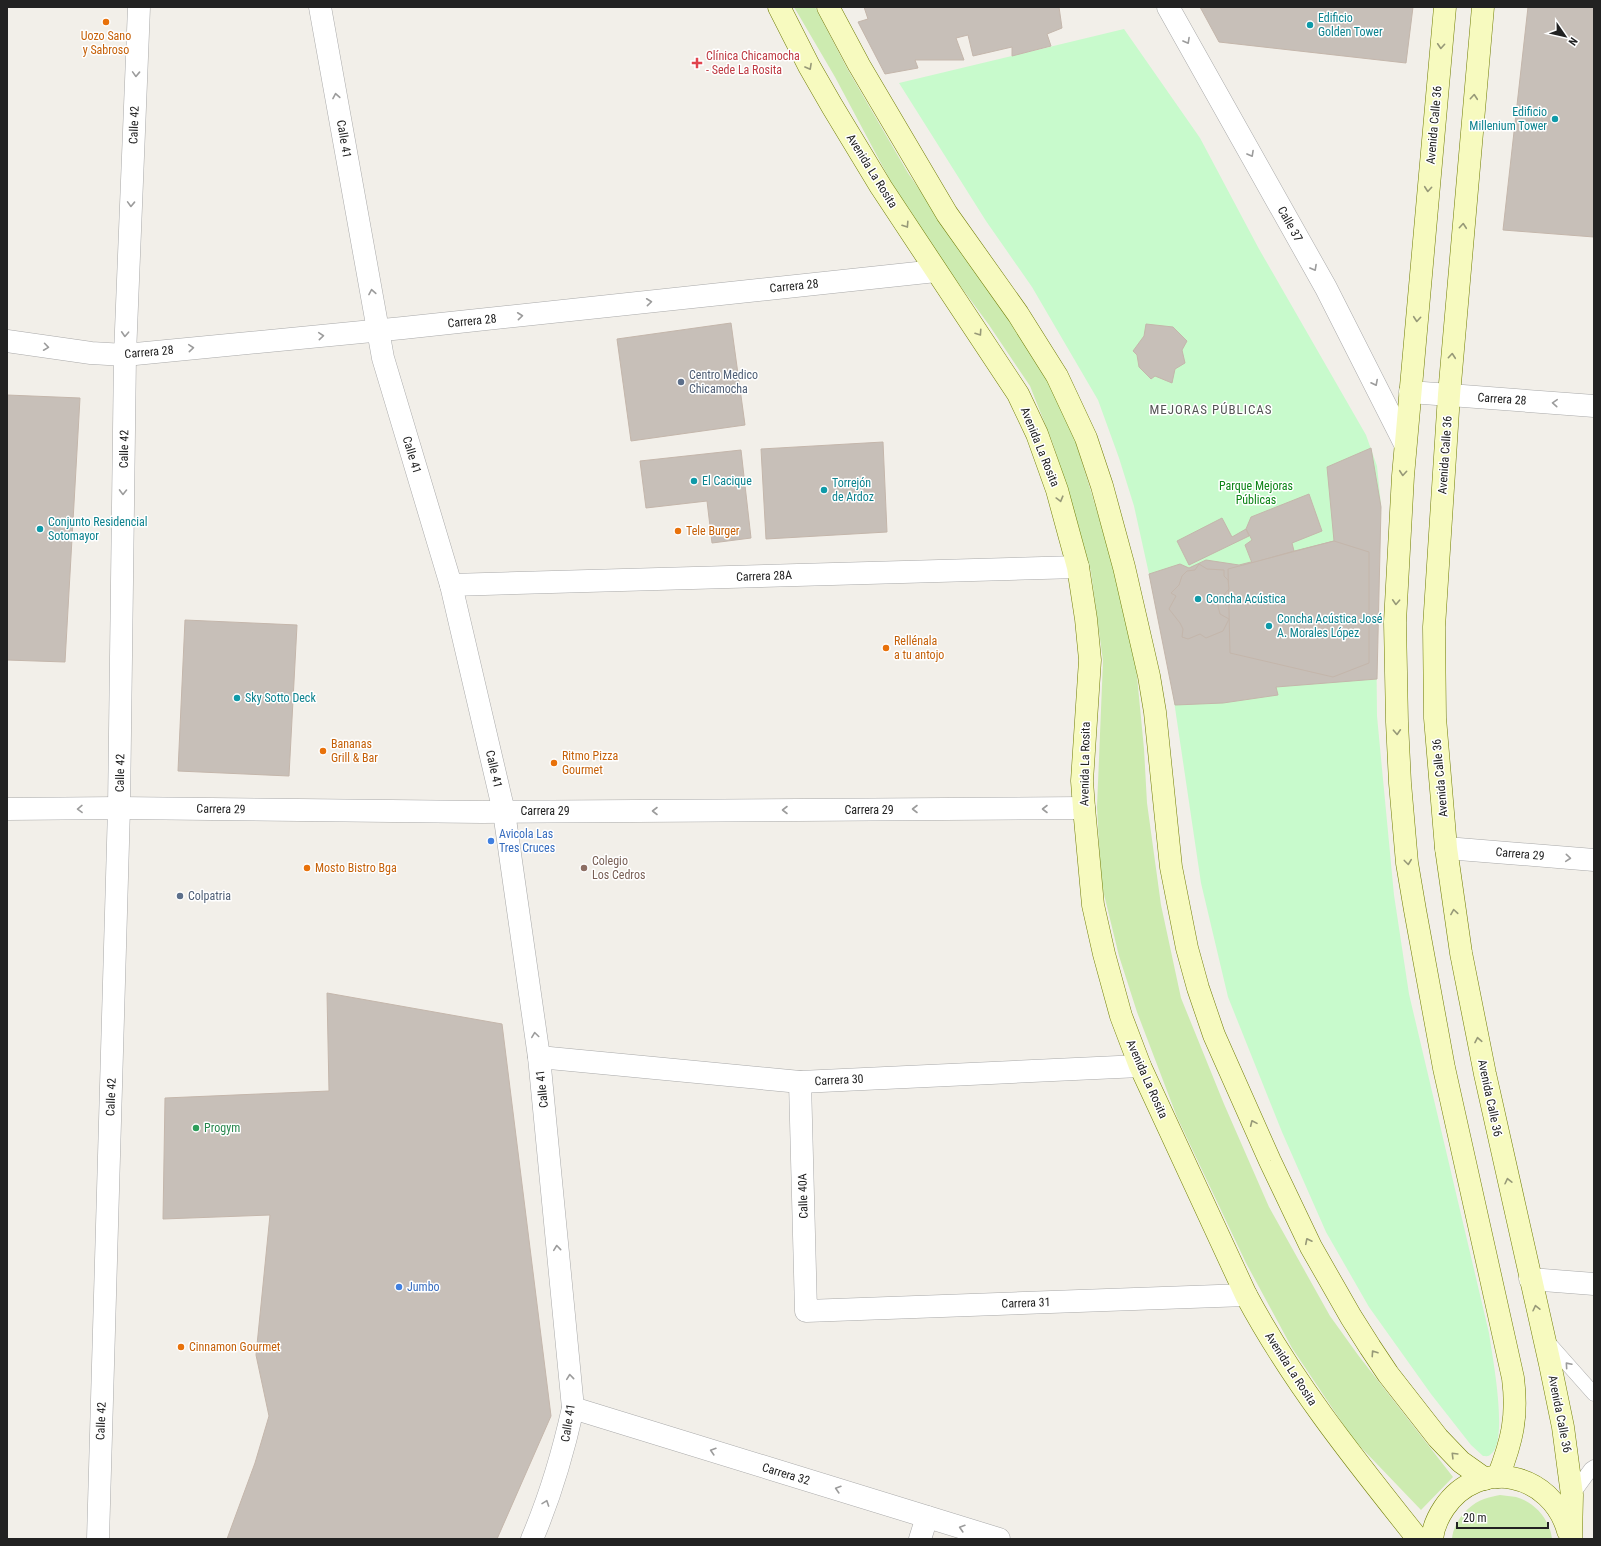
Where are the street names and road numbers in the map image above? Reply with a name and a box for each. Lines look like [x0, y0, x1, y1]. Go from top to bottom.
street label: Avenida Calle 36 [1424, 85, 1444, 165]
street label: Calle 42 [126, 106, 142, 144]
street label: Calle 41 [334, 119, 354, 159]
street label: Avenida La Rosita [844, 131, 900, 211]
street label: Calle 37 [1275, 204, 1305, 244]
street label: Carrera 28 [769, 276, 819, 296]
street label: Carrera 28 [447, 311, 497, 331]
street label: Carrera 28 [124, 343, 174, 361]
street label: Carrera 28 [1477, 390, 1527, 408]
street label: Avenida La Rosita [1018, 405, 1062, 489]
street label: Avenida Calle 36 [1435, 415, 1455, 495]
street label: Calle 42 [117, 430, 131, 468]
street label: Calle 41 [400, 435, 424, 475]
street label: Carrera 28A [736, 568, 792, 584]
street label: Avenida La Rosita [1077, 721, 1093, 806]
street label: Avenida Calle 36 [1430, 738, 1450, 818]
street label: Calle 41 [483, 749, 505, 789]
street label: Calle 42 [113, 754, 127, 792]
street label: Carrera 29 [196, 802, 246, 816]
street label: Carrera 29 [844, 803, 894, 817]
street label: Carrera 29 [520, 804, 570, 818]
street label: Carrera 29 [1495, 845, 1545, 863]
street label: Avenida La Rosita [1123, 1038, 1171, 1121]
street label: Avenida Calle 36 [1475, 1058, 1505, 1138]
street label: Calle 41 [533, 1069, 551, 1109]
street label: Carrera 30 [814, 1072, 864, 1088]
street label: Calle 42 [103, 1078, 119, 1116]
street label: Calle 40A [795, 1173, 811, 1219]
street label: Carrera 31 [1001, 1295, 1051, 1311]
street label: Avenida La Rosita [1262, 1330, 1320, 1408]
street label: Avenida Calle 36 [1546, 1374, 1574, 1454]
street label: Calle 42 [93, 1402, 109, 1440]
street label: Calle 41 [558, 1403, 578, 1443]
street label: Carrera 32 [760, 1460, 812, 1488]

